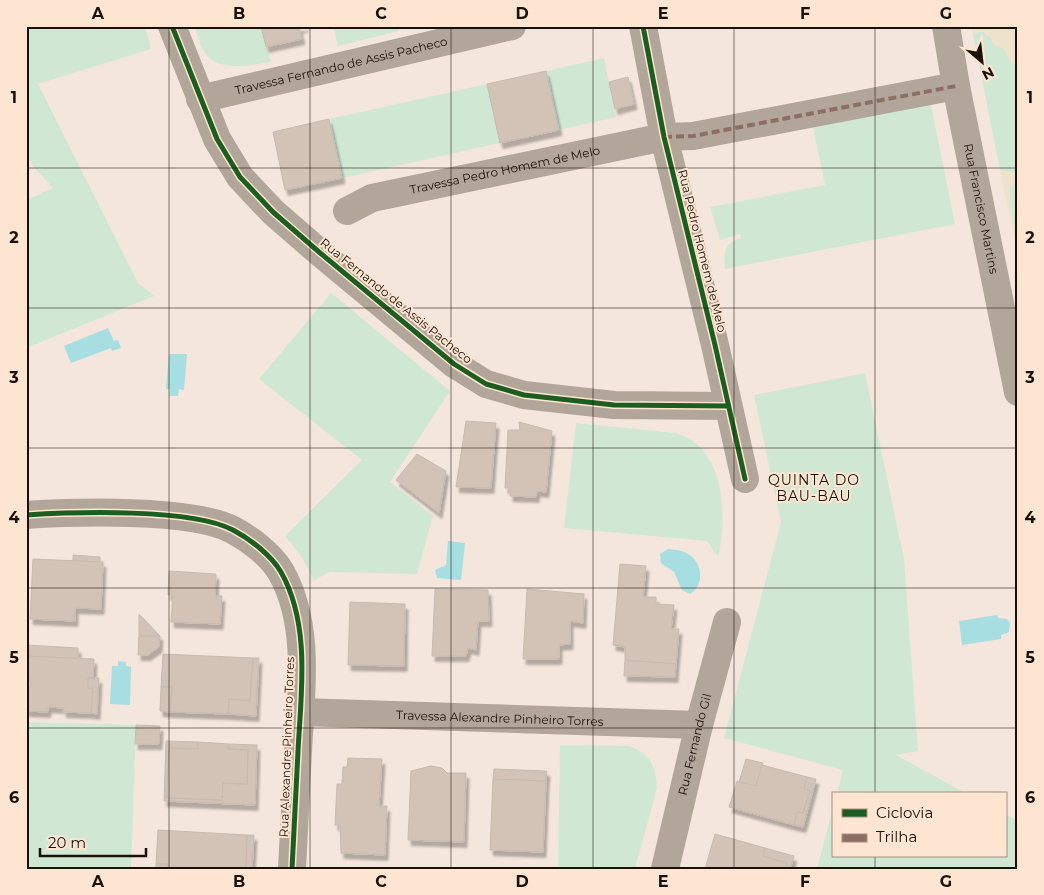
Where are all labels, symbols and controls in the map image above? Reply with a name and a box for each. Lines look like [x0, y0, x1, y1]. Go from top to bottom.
text: A [91, 4, 105, 23]
text: B [233, 4, 245, 23]
text: C [375, 4, 387, 23]
text: D [515, 4, 529, 23]
text: E [658, 4, 668, 23]
text: F [800, 4, 810, 23]
text: G [940, 4, 952, 23]
street label: Travessa Fernando de Assis Pacheco [233, 33, 449, 98]
north arrow [956, 38, 1006, 88]
text: N [979, 63, 997, 84]
text: 1 [11, 88, 17, 107]
text: 1 [1027, 88, 1033, 107]
street label: Rua Francisco Martins [961, 142, 1002, 275]
street label: Travessa Pedro Homem de Melo [408, 143, 601, 197]
street label: Rua Pedro Homem de Melo [675, 168, 730, 334]
text: 2 [9, 228, 19, 247]
text: 2 [1025, 228, 1035, 247]
street label: Rua Fernando de Assis Pacheco [317, 235, 475, 367]
text: 3 [8, 368, 19, 387]
text: 3 [1024, 368, 1035, 387]
district label: QUINTA DO BAU-BAU [768, 471, 860, 505]
text: 4 [8, 508, 20, 527]
text: 4 [1024, 508, 1036, 527]
text: 5 [9, 648, 19, 667]
text: 5 [1025, 648, 1035, 667]
street label: Rua Alexandre Pinheiro Torres [276, 656, 297, 838]
street label: Rua Fernando Gil [675, 692, 714, 797]
street label: Travessa Alexandre Pinheiro Torres [396, 707, 604, 729]
text: 6 [9, 788, 19, 807]
text: 6 [1025, 788, 1035, 807]
legend [832, 792, 1006, 858]
text: Ciclovia [876, 803, 933, 822]
scale bar [40, 825, 146, 857]
text: Trilha [876, 827, 917, 846]
text: 20 m [48, 833, 86, 852]
text: A [91, 872, 105, 891]
text: B [233, 872, 245, 891]
text: C [375, 872, 387, 891]
text: D [515, 872, 529, 891]
text: E [658, 872, 668, 891]
text: F [800, 872, 810, 891]
text: G [940, 872, 952, 891]

